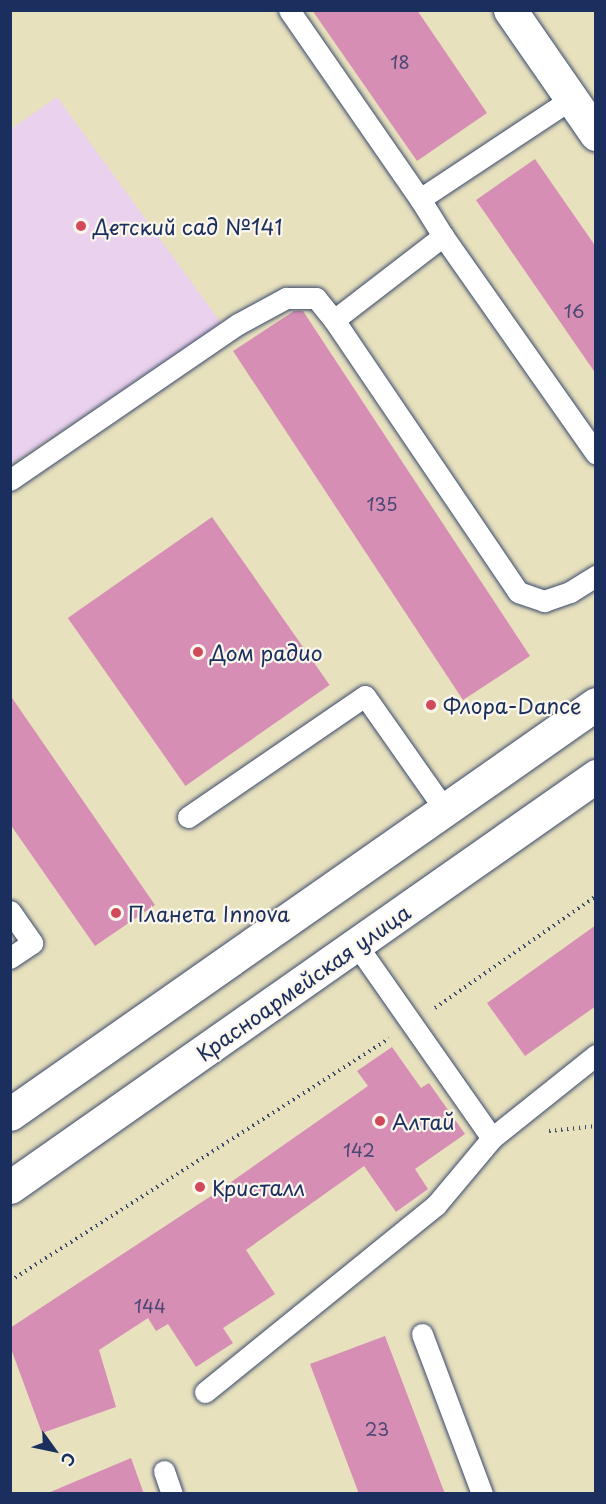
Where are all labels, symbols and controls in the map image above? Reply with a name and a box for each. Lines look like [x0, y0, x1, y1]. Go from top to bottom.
house number: 18 [390, 51, 410, 73]
place label: Детский сад №141 [93, 213, 284, 239]
marker: Детский сад №141 [74, 219, 88, 233]
house number: 16 [564, 300, 584, 322]
house number: 135 [366, 493, 398, 515]
place label: Дом радио [210, 639, 324, 665]
marker: Дом радио [191, 645, 205, 659]
place label: Флора-Dance [443, 692, 582, 718]
marker: Флора-Dance [424, 698, 438, 712]
street label: Красноармейская улица [191, 898, 415, 1066]
place label: Планета Innova [128, 900, 290, 926]
marker: Планета Innova [109, 906, 123, 920]
place label: Алтай [392, 1108, 455, 1134]
marker: Алтай [373, 1114, 387, 1128]
house number: 142 [343, 1139, 375, 1161]
place label: Кристалл [212, 1174, 305, 1200]
marker: Кристалл [193, 1180, 207, 1194]
house number: 144 [134, 1295, 166, 1317]
house number: 23 [365, 1418, 389, 1440]
north arrow [24, 1420, 84, 1480]
text: С [56, 1448, 82, 1471]

